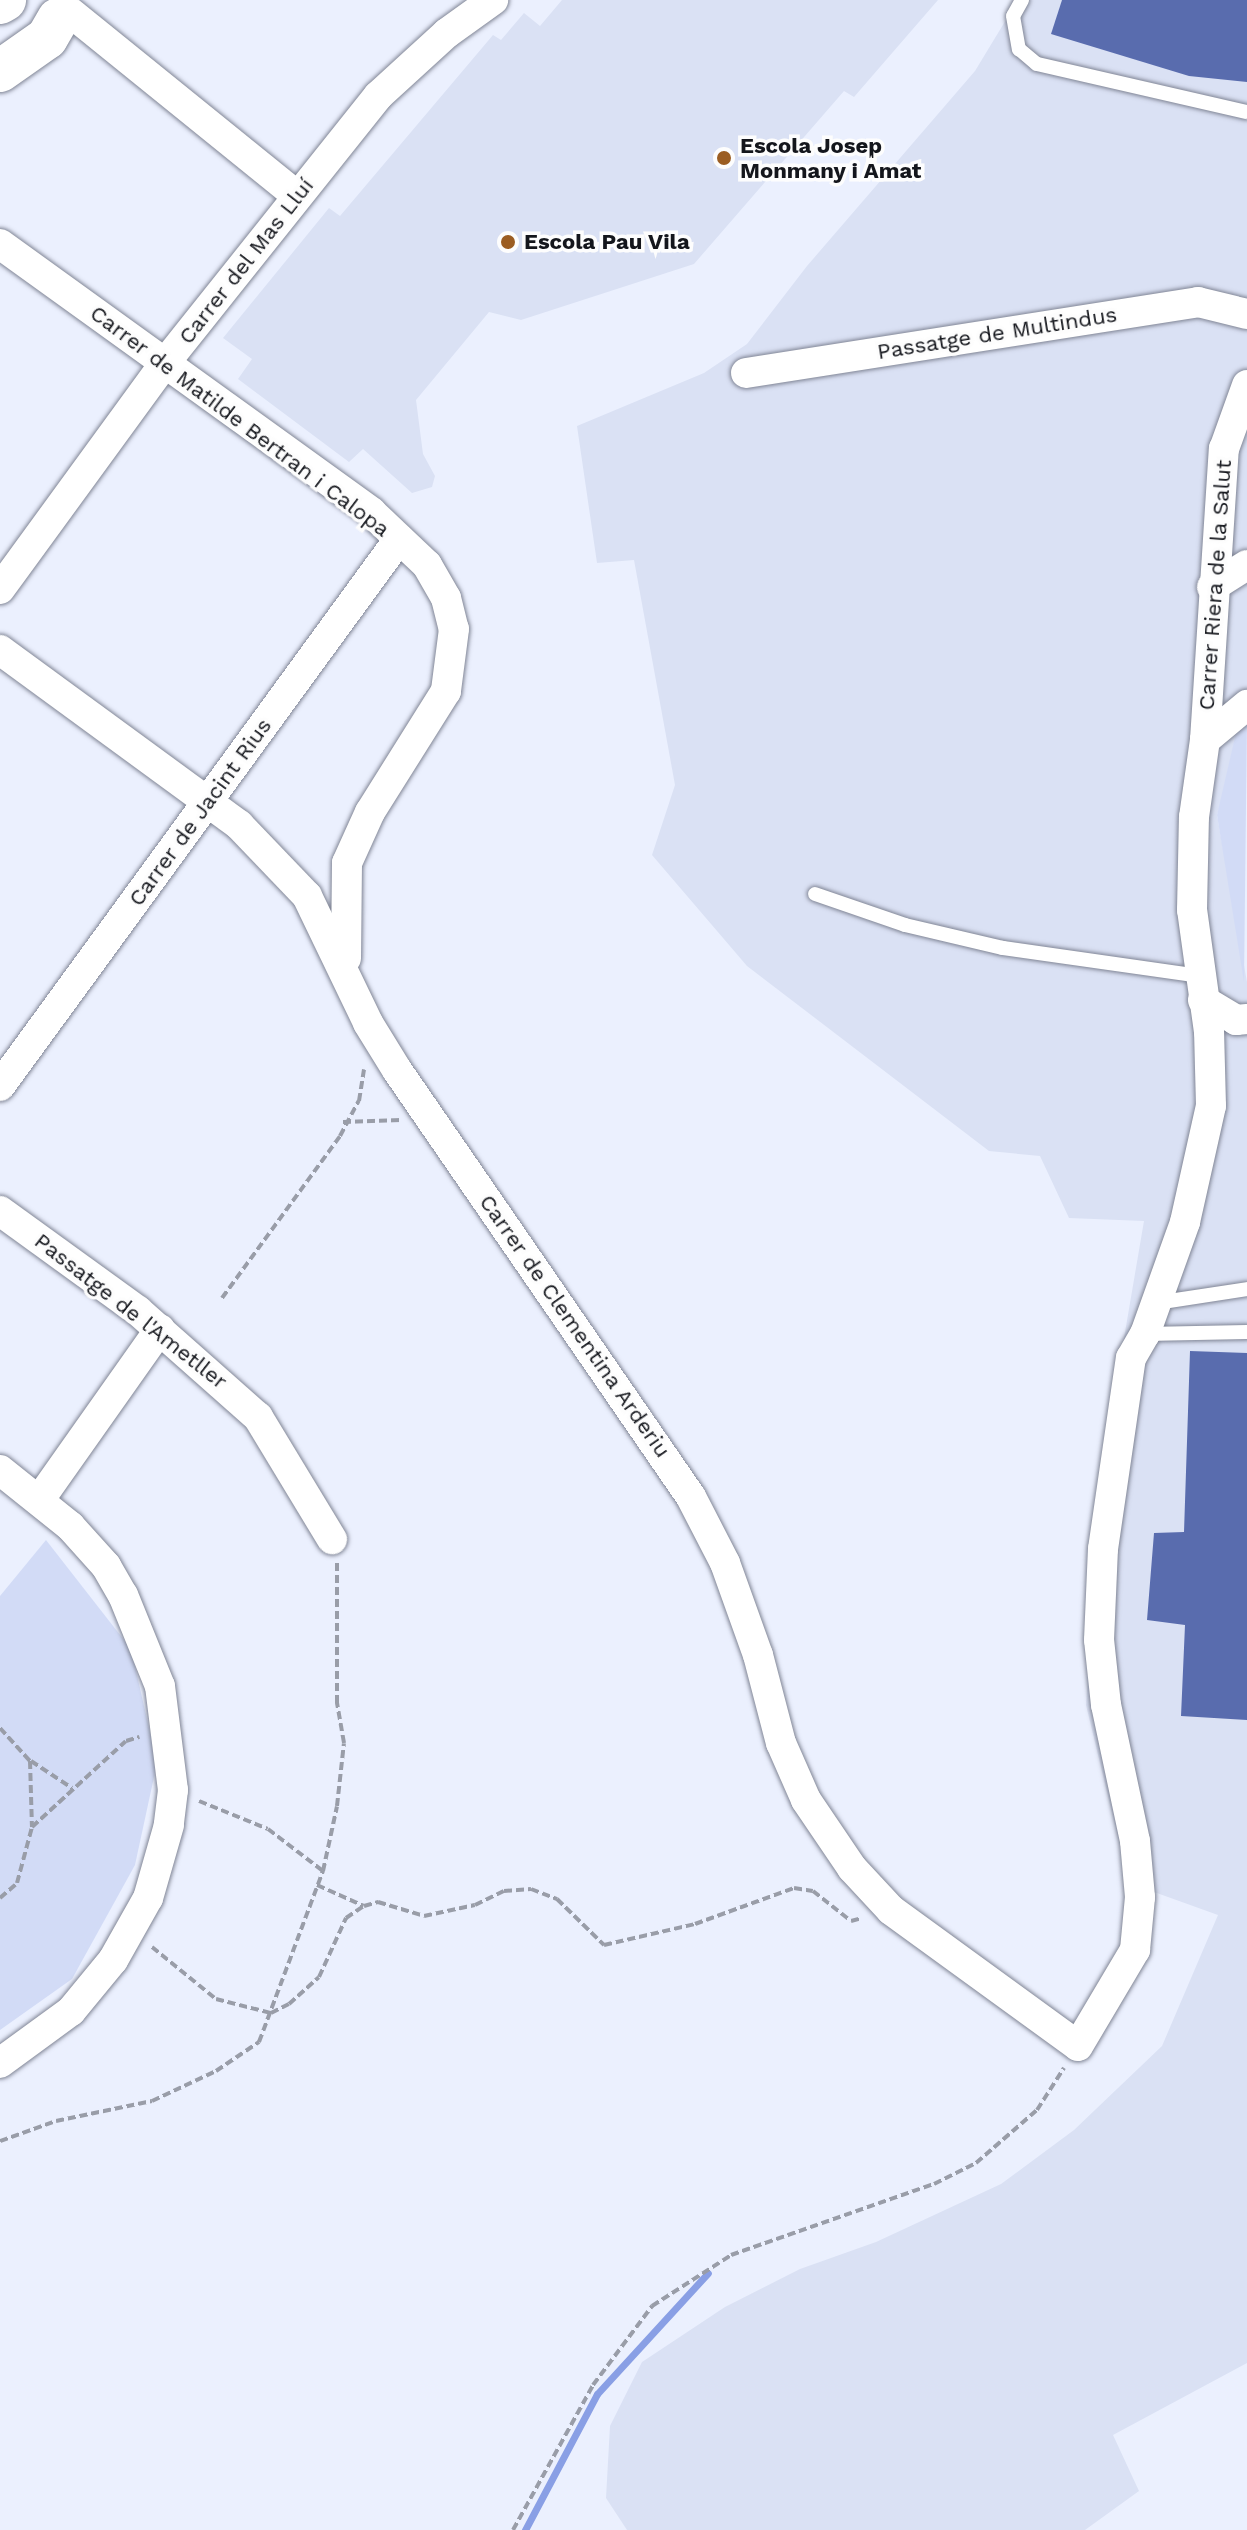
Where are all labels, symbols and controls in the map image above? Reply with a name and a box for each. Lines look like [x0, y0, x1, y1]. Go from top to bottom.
place label: Escola Josep Monmany i Amat [740, 132, 922, 184]
marker: Escola Josep Monmany i Amat [715, 149, 733, 167]
street label: Carrer del Mas Lluí [173, 172, 319, 350]
place label: Escola Pau Vila [524, 229, 690, 255]
marker: Escola Pau Vila [499, 233, 517, 251]
street label: Carrer de Matilde Bertran i Calopa [85, 300, 395, 542]
street label: Passatge de Multindus [875, 301, 1119, 365]
street label: Carrer Riera de la Salut [1193, 458, 1237, 712]
street label: Carrer de Jacint Rius [123, 713, 277, 911]
street label: Carrer de Clementina Arderiu [473, 1189, 677, 1463]
street label: Passatge de l'Ametller [29, 1227, 233, 1395]

